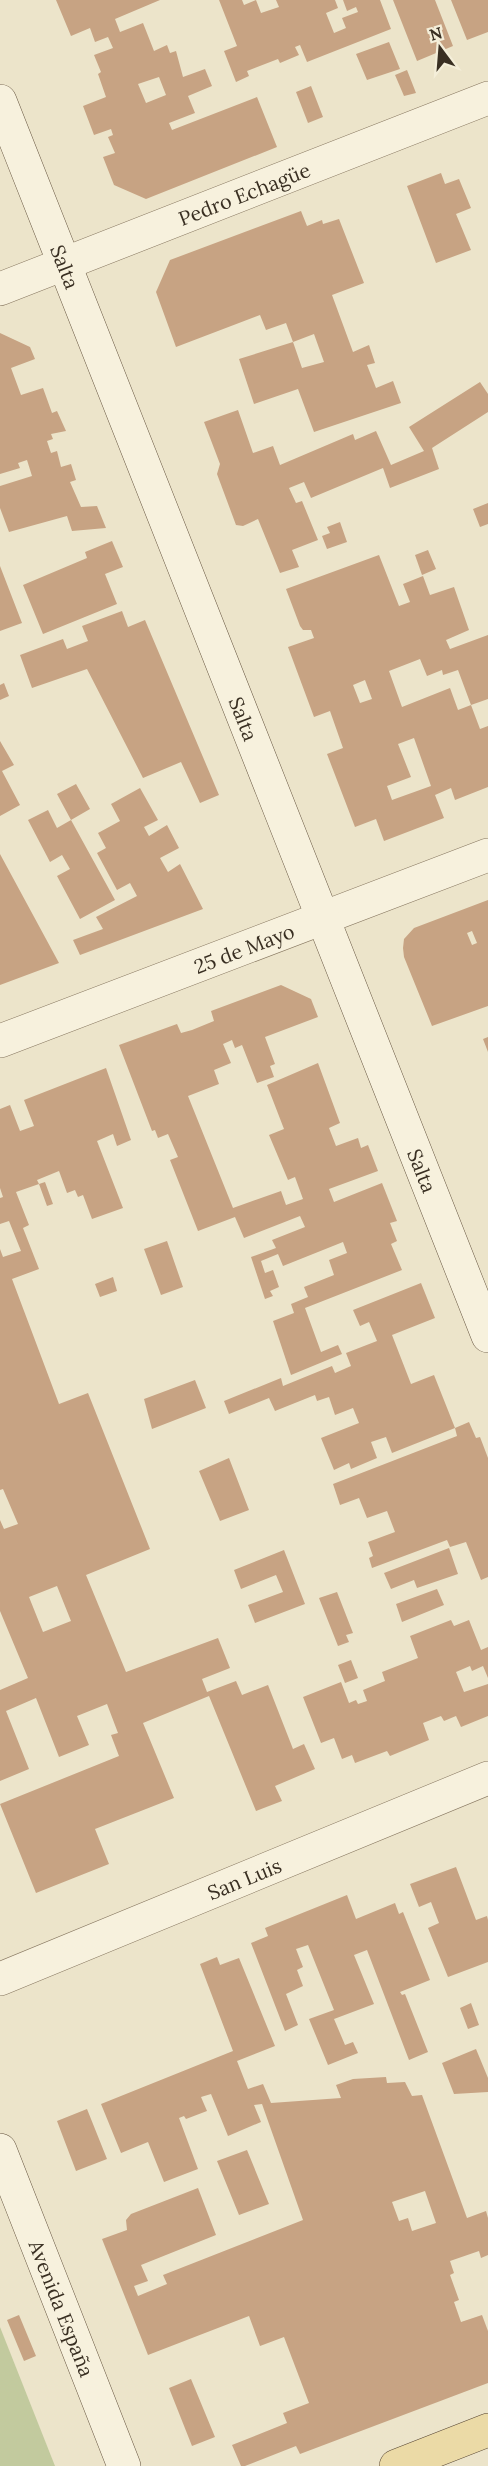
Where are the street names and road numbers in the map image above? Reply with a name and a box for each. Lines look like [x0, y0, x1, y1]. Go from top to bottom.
street label: Pedro Echagüe [175, 156, 314, 231]
street label: Salta [45, 241, 85, 292]
street label: Salta [224, 693, 264, 744]
street label: 25 de Mayo [190, 918, 298, 979]
street label: Salta [403, 1145, 443, 1196]
street label: San Luis [204, 1852, 285, 1905]
street label: Avenida España [24, 2235, 100, 2380]

